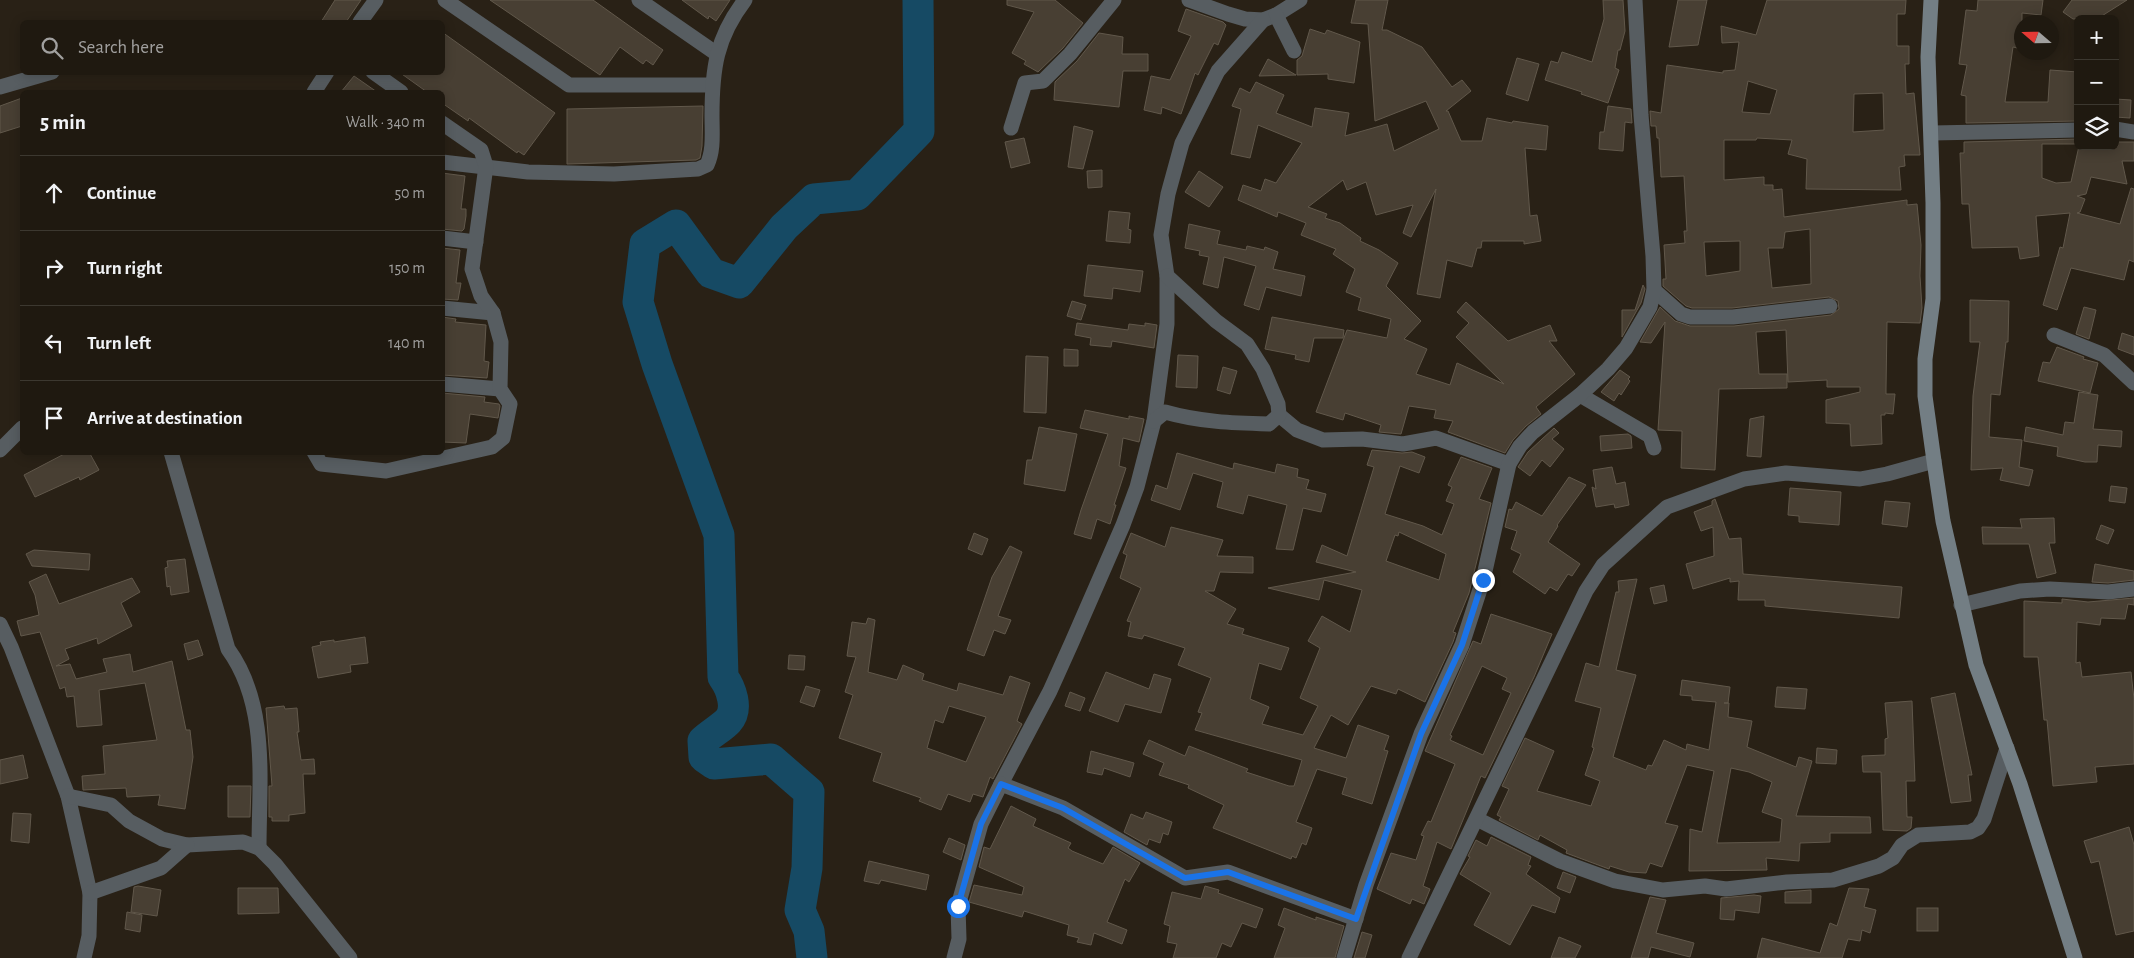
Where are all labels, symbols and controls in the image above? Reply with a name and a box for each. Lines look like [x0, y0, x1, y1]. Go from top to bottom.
north arrow [2014, 15, 2059, 60]
map controls [2074, 15, 2119, 150]
button: + [2074, 15, 2119, 60]
search box [20, 20, 445, 75]
icon: search [38, 34, 66, 62]
text: Search here [78, 38, 164, 57]
button: − [2074, 60, 2119, 105]
button: layers [2074, 105, 2119, 150]
text: 5 min [40, 112, 86, 133]
text: Walk · 340 m [346, 114, 425, 130]
icon: ahead [40, 179, 68, 207]
text: Continue [87, 184, 156, 203]
text: 50 m [394, 185, 425, 201]
icon: right [40, 254, 68, 282]
text: Turn right [87, 259, 162, 278]
text: 150 m [389, 260, 425, 276]
icon: left [40, 329, 68, 357]
text: Turn left [87, 334, 151, 353]
text: 140 m [388, 335, 425, 351]
icon: arrive [40, 404, 68, 432]
text: Arrive at destination [87, 409, 243, 428]
route end [1472, 569, 1495, 592]
route start [947, 895, 970, 918]

